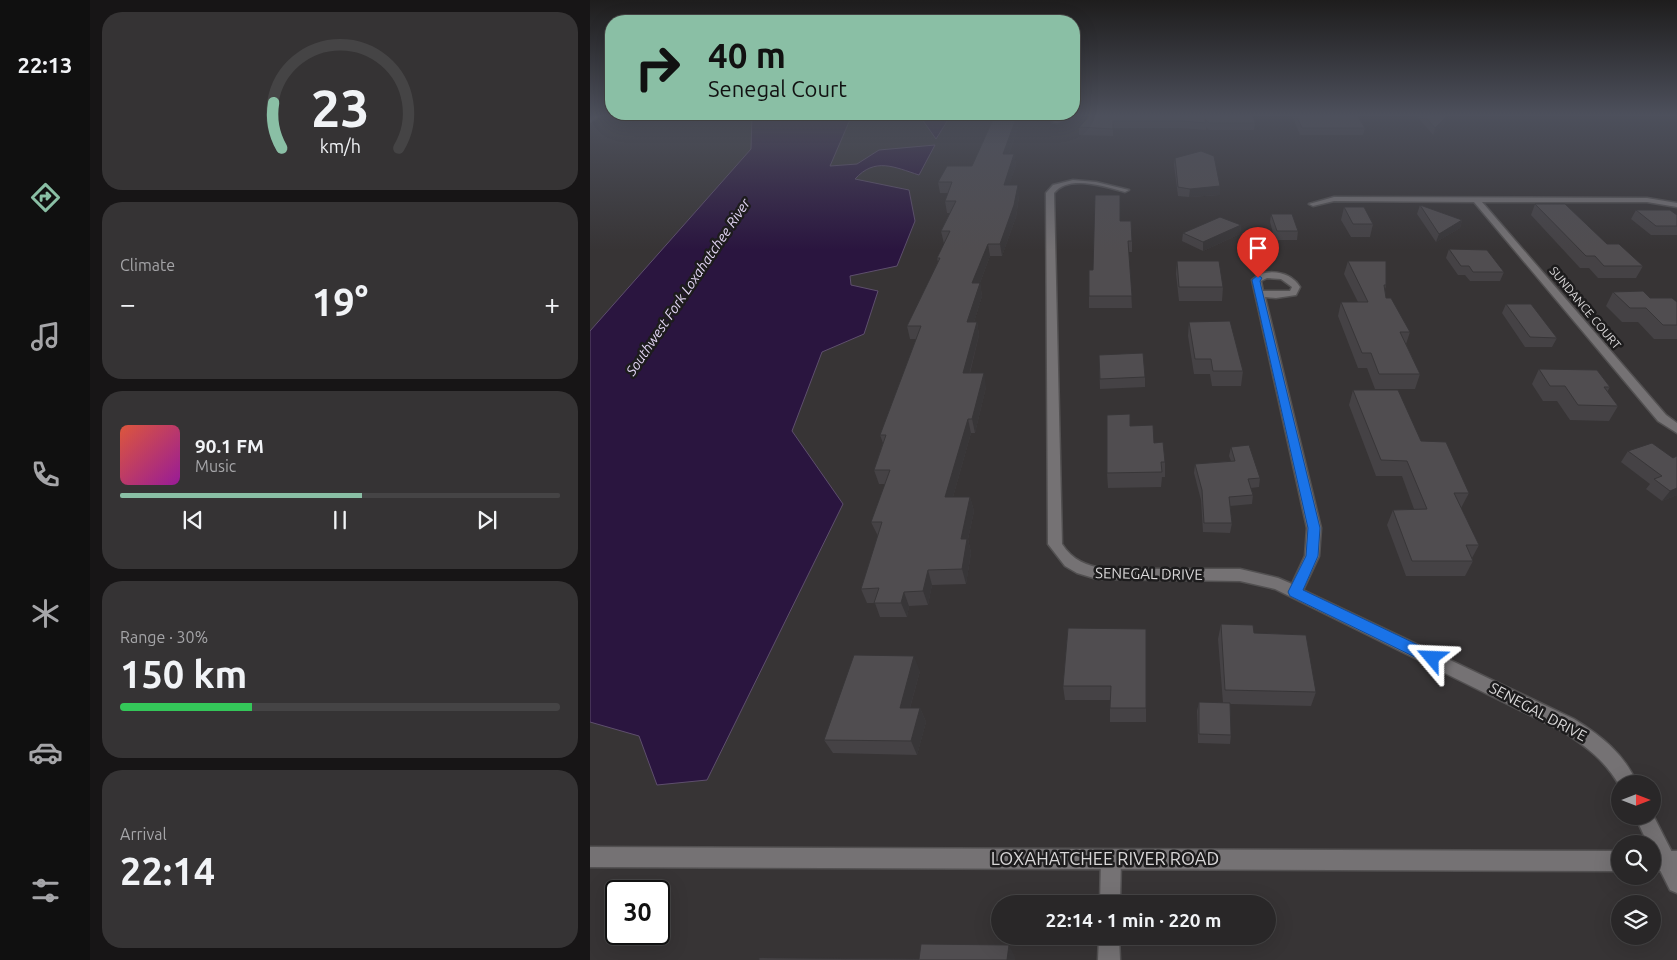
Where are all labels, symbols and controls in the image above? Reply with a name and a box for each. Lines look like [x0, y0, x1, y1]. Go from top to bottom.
icon: right [625, 35, 690, 100]
text: 40 m [708, 35, 786, 75]
text: 22:13 [17, 52, 73, 77]
text: Senegal Court [708, 76, 847, 101]
text: 23 [311, 79, 369, 137]
text: km/h [319, 136, 361, 156]
icon: directions [28, 180, 63, 215]
water label: Southwest Fork Loxahatchee River [622, 195, 754, 379]
pin [1237, 227, 1279, 278]
icon: arrive [1244, 234, 1272, 262]
text: Climate [120, 256, 175, 274]
street label: SUNDANCE COURT [1547, 264, 1624, 352]
text: 19° [312, 281, 368, 323]
text: − [120, 288, 136, 319]
text: + [544, 288, 560, 319]
icon: music [28, 319, 63, 354]
text: 90.1 FM [195, 435, 264, 457]
icon: phone [28, 457, 63, 492]
text: Music [195, 457, 236, 475]
icon: previous [179, 506, 207, 534]
icon: pause [326, 506, 354, 534]
icon: next [473, 506, 501, 534]
street label: SENEGAL DRIVE [1095, 564, 1203, 583]
icon: climate [28, 596, 63, 631]
text: Range · 30% [120, 628, 208, 646]
position arrow [1405, 631, 1457, 683]
text: 150 km [120, 653, 247, 695]
street label: SENEGAL DRIVE [1487, 679, 1590, 744]
icon: car [28, 735, 63, 770]
north arrow [1611, 775, 1661, 825]
map controls [1611, 775, 1661, 945]
text: Arrival [120, 825, 167, 843]
button: search [1611, 835, 1661, 885]
street label: LOXAHATCHEE RIVER ROAD [991, 848, 1219, 868]
text: 22:14 [120, 850, 215, 892]
icon: filters [28, 873, 63, 908]
speed limit sign: 30 [605, 880, 670, 945]
button: layers [1611, 895, 1661, 945]
text: 22:14 · 1 min · 220 m [1046, 909, 1221, 931]

